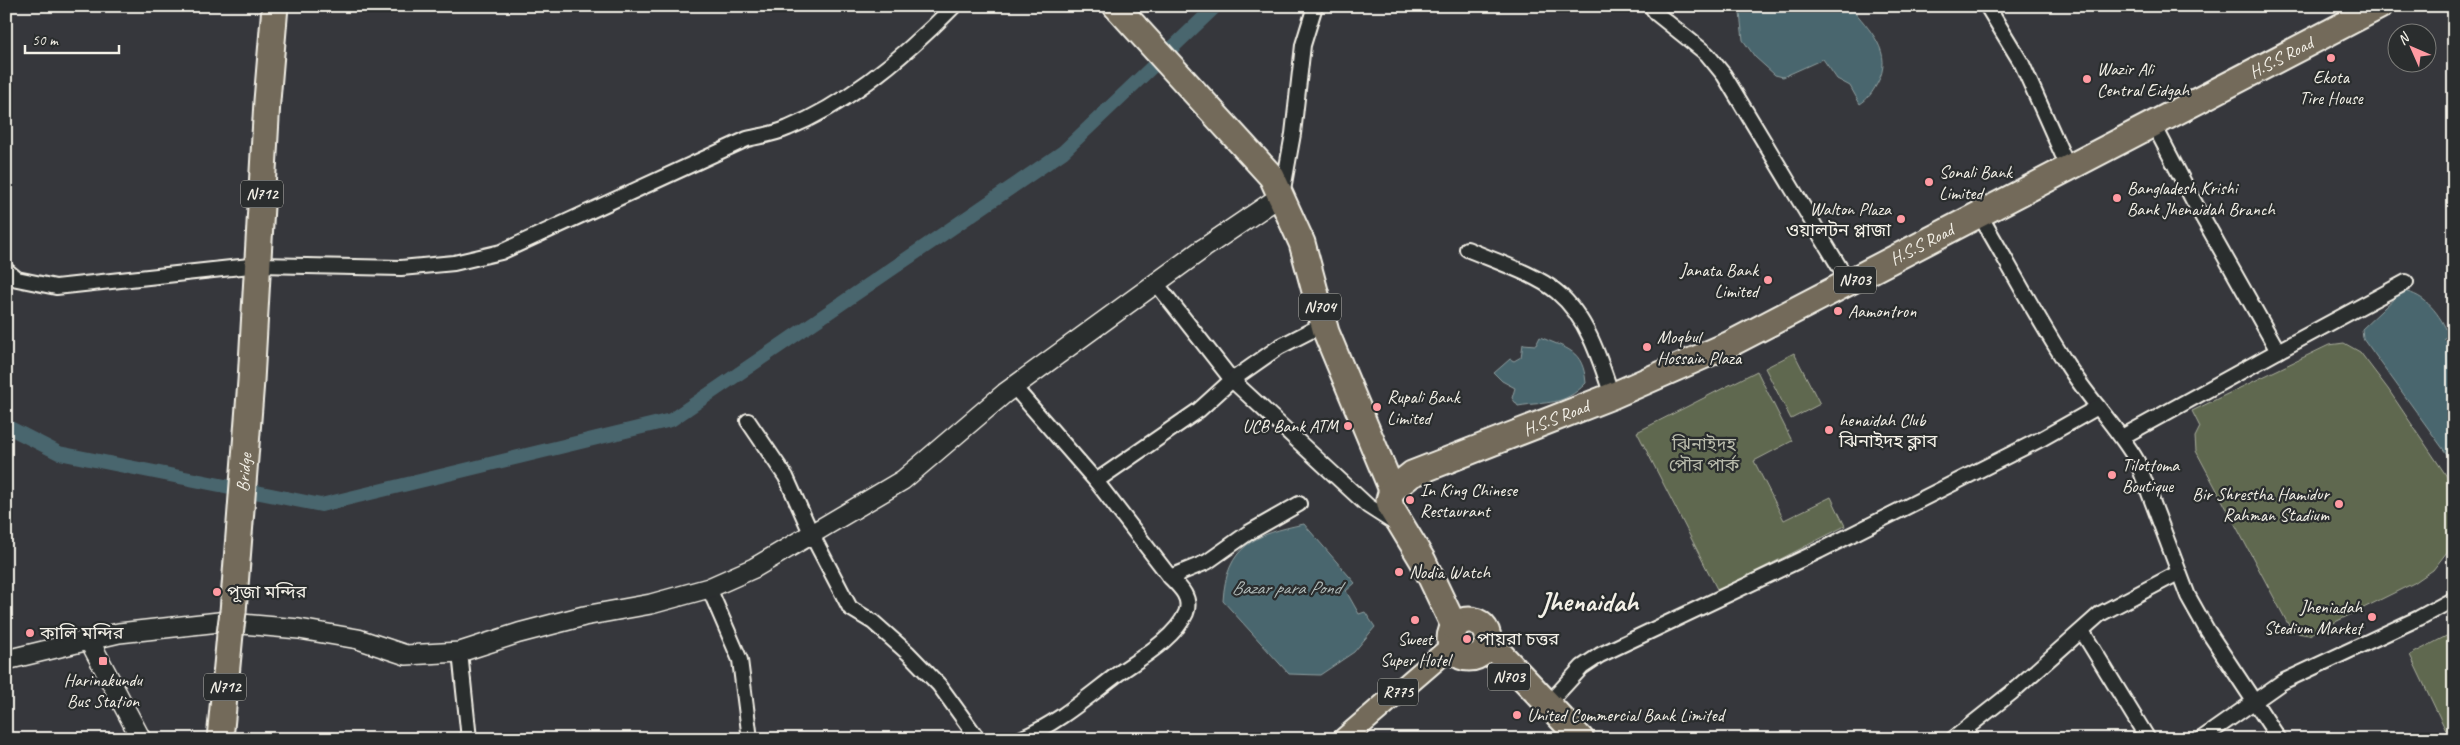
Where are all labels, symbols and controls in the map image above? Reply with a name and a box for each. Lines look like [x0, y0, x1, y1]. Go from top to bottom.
scale bar [25, 22, 119, 54]
north arrow [2388, 22, 2438, 72]
text: N [2394, 28, 2414, 48]
text: 50 m [32, 31, 59, 50]
street label: H.S.S Road [2245, 31, 2319, 83]
marker: Ekota Tire House [2325, 52, 2337, 64]
place label: Wazir Ali Central Eidgah [2097, 58, 2191, 101]
place label: Ekota Tire House [2299, 66, 2364, 109]
marker: Wazir Ali Central Eidgah [2081, 73, 2093, 85]
place label: Sonali Bank Limited [1939, 161, 2013, 204]
marker: Sonali Bank Limited [1923, 176, 1935, 188]
place label: Bangladesh Krishi Bank Jhenaidah Branch [2127, 177, 2276, 220]
road number: N712 [241, 180, 283, 208]
marker: Bangladesh Krishi Bank Jhenaidah Branch [2111, 192, 2123, 204]
place label: Walton Plaza ওয়ালটন প্লাজা [1786, 198, 1892, 241]
marker: Walton Plaza ওয়ালটন প্লাজা [1895, 213, 1907, 225]
street label: H.S.S Road [1886, 217, 1960, 270]
place label: Janata Bank Limited [1679, 259, 1761, 302]
road number: N703 [1834, 266, 1876, 294]
marker: Janata Bank Limited [1762, 274, 1774, 286]
road number: N704 [1299, 294, 1341, 320]
place label: Aamontron [1848, 300, 1917, 322]
marker: Aamontron [1832, 305, 1844, 317]
place label: Moqbul Hossain Plaza [1657, 326, 1743, 369]
marker: Moqbul Hossain Plaza [1641, 341, 1653, 353]
place label: Rupali Bank Limited [1387, 386, 1461, 429]
street label: H.S.S Road [1520, 394, 1595, 441]
marker: Rupali Bank Limited [1371, 401, 1383, 413]
place label: henaidah Club ঝিনাইদহ ক্লাব [1838, 409, 1937, 452]
place label: UCB Bank ATM [1243, 415, 1339, 437]
marker: UCB Bank ATM [1342, 420, 1354, 432]
marker: henaidah Club ঝিনাইদহ ক্লাব [1823, 424, 1835, 436]
park label: ঝিনাইদহ পৌর পার্ক [1669, 433, 1740, 476]
street label: Bridge [231, 451, 256, 493]
place label: Tilottoma Boutique [2122, 454, 2180, 497]
marker: Tilottoma Boutique [2106, 469, 2118, 481]
place label: In King Chinese Restaurant [1420, 479, 1518, 522]
place label: Bir Shrestha Hamidur Rahman Stadium [2192, 483, 2331, 526]
marker: In King Chinese Restaurant [1404, 494, 1416, 506]
marker: Bir Shrestha Hamidur Rahman Stadium [2333, 498, 2345, 510]
place label: Nodia Watch [1409, 561, 1492, 583]
marker: Nodia Watch [1393, 566, 1405, 578]
water label: Bazar para Pond [1232, 576, 1346, 600]
place label: পূজা মন্দির [227, 581, 307, 603]
district label: Jhenaidah [1538, 584, 1640, 619]
marker: পূজা মন্দির [211, 586, 223, 598]
place label: Jheniadah Stedium Market [2264, 596, 2365, 639]
marker: Jheniadah Stedium Market [2366, 611, 2378, 623]
marker: Sweet Super Hotel [1409, 614, 1421, 626]
place label: কালি মন্দির [39, 622, 124, 644]
marker: কালি মন্দির [24, 627, 36, 639]
place label: Sweet Super Hotel [1380, 628, 1453, 671]
place label: পায়রা চত্তর [1477, 628, 1559, 650]
marker: পায়রা চত্তর [1461, 633, 1473, 645]
marker: Harinakundu Bus Station [97, 655, 109, 667]
road number: N703 [1488, 664, 1530, 690]
place label: Harinakundu Bus Station [64, 669, 144, 712]
road number: N712 [204, 674, 246, 700]
road number: R775 [1378, 679, 1418, 706]
place label: United Commercial Bank Limited [1527, 704, 1727, 726]
marker: United Commercial Bank Limited [1511, 709, 1523, 721]

